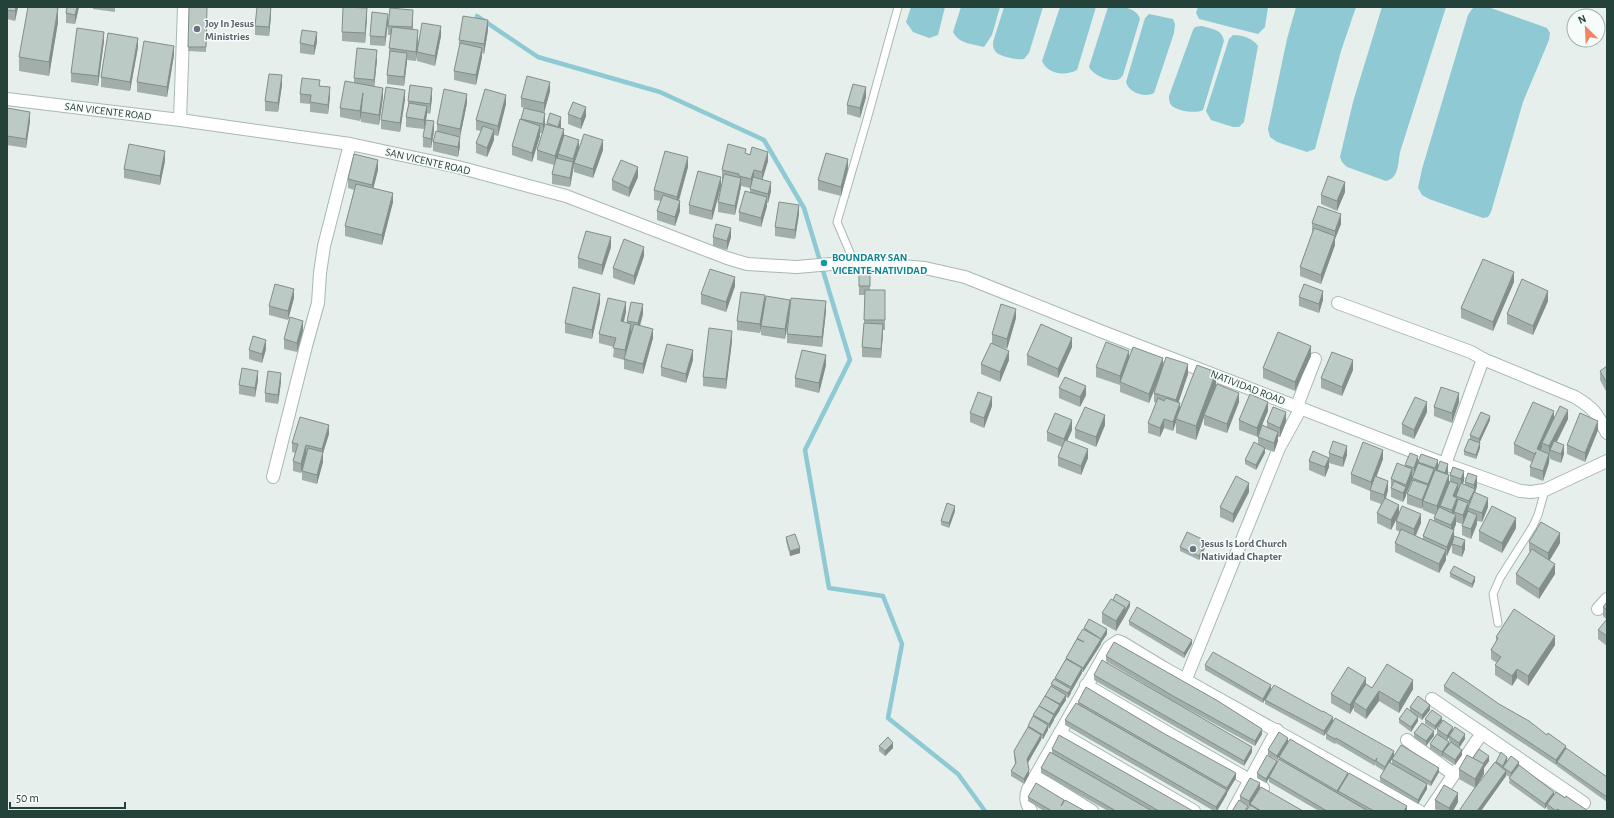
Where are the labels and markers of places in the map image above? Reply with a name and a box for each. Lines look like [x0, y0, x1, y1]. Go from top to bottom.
place label: Joy In Jesus Ministries [205, 18, 254, 42]
marker: Joy In Jesus Ministries [192, 24, 202, 34]
place label: BOUNDARY SAN VICENTE-NATIVIDAD [832, 252, 927, 276]
marker: BOUNDARY SAN VICENTE-NATIVIDAD [819, 258, 829, 268]
place label: Jesus Is Lord Church Natividad Chapter [1201, 538, 1287, 562]
marker: Jesus Is Lord Church Natividad Chapter [1188, 544, 1198, 554]

